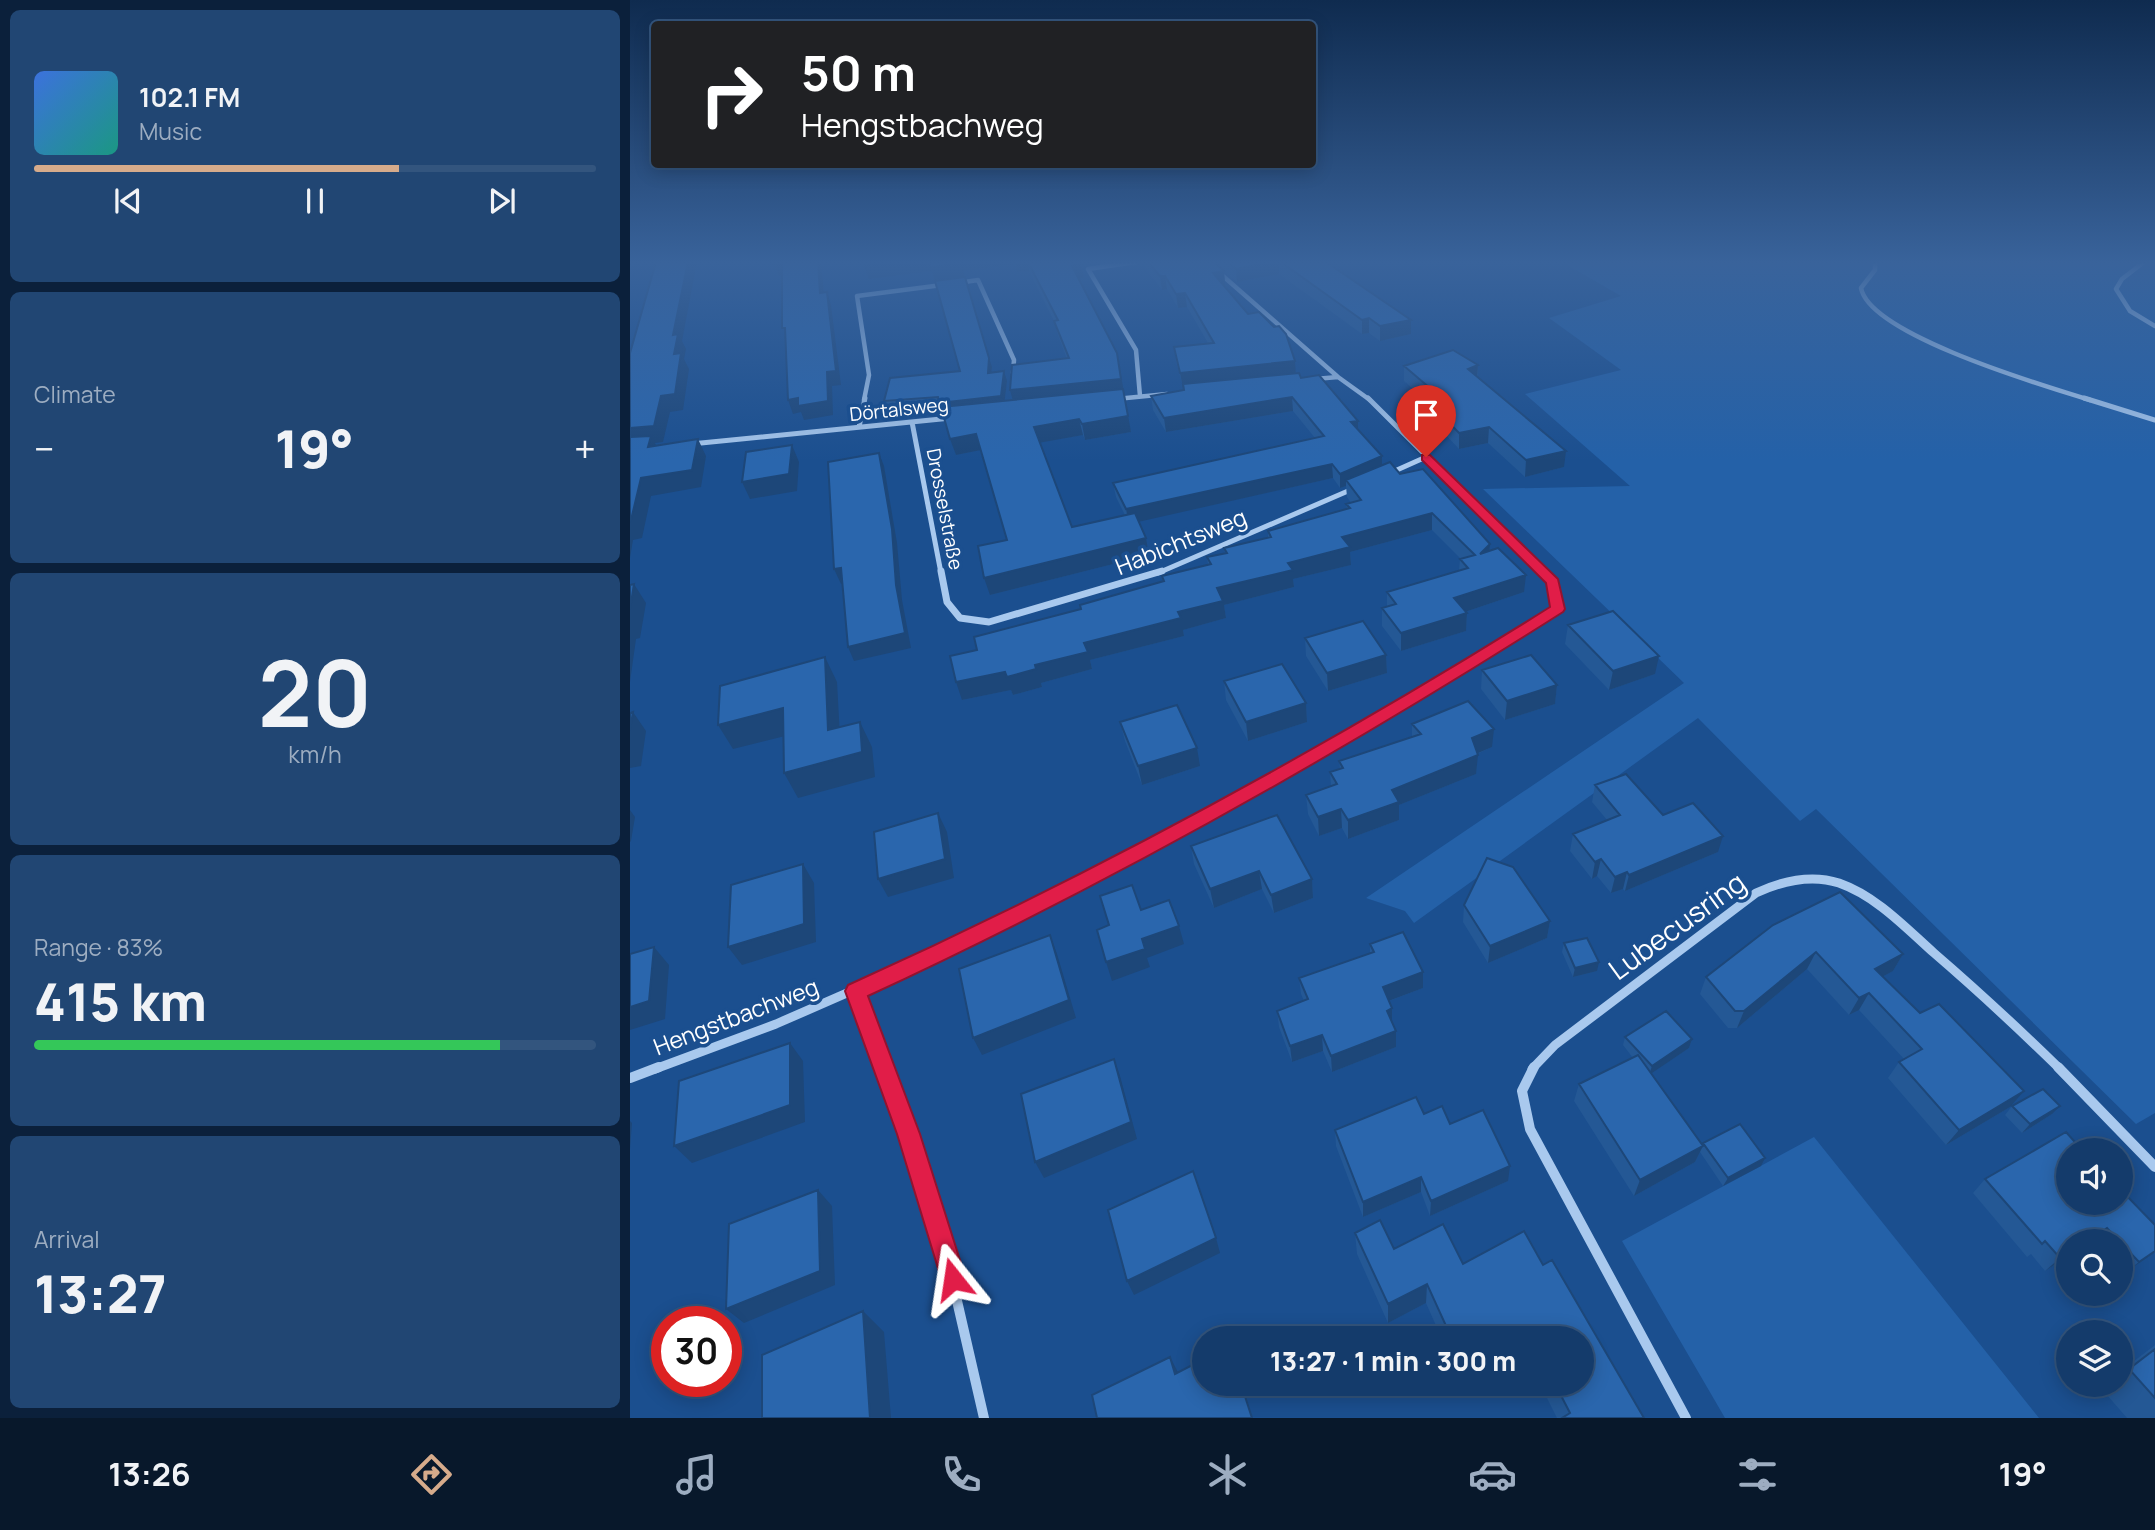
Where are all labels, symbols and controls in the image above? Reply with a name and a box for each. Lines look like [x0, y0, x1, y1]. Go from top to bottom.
text: 50 m [801, 39, 916, 106]
icon: right [686, 49, 777, 140]
text: 102.1 FM [139, 79, 240, 115]
text: Hengstbachweg [801, 103, 1044, 147]
text: Music [139, 115, 202, 147]
icon: previous [109, 182, 147, 220]
icon: pause [296, 182, 334, 220]
icon: next [483, 182, 521, 220]
text: Climate [34, 378, 116, 410]
pin [1396, 385, 1456, 457]
street label: Dörtalsweg [848, 391, 950, 427]
icon: arrive [1407, 396, 1445, 434]
text: 19° [275, 413, 354, 484]
text: − [34, 422, 55, 474]
text: + [574, 422, 596, 474]
street label: Drosselstraße [920, 446, 970, 572]
street label: Habichtsweg [1110, 500, 1251, 582]
text: 20 [258, 630, 372, 754]
text: km/h [288, 738, 342, 770]
street label: Lubecusring [1600, 863, 1753, 988]
text: Range · 83% [34, 931, 163, 963]
text: 415 km [34, 966, 207, 1037]
street label: Hengstbachweg [648, 970, 823, 1062]
map controls [2056, 1138, 2133, 1397]
button: sound [2056, 1138, 2133, 1215]
text: Arrival [34, 1223, 100, 1255]
button: search [2056, 1229, 2133, 1306]
position arrow [916, 1242, 990, 1316]
text: 13:27 [34, 1258, 167, 1329]
speed limit sign: 30 [651, 1306, 742, 1397]
button: layers [2056, 1320, 2133, 1397]
text: 13:27 · 1 min · 300 m [1270, 1343, 1516, 1379]
icon: directions [407, 1450, 456, 1499]
icon: music [672, 1450, 721, 1499]
icon: phone [937, 1450, 986, 1499]
icon: climate [1203, 1450, 1252, 1499]
icon: car [1468, 1450, 1517, 1499]
icon: filters [1733, 1450, 1782, 1499]
text: 13:26 [108, 1452, 191, 1496]
text: 19° [1999, 1452, 2047, 1496]

